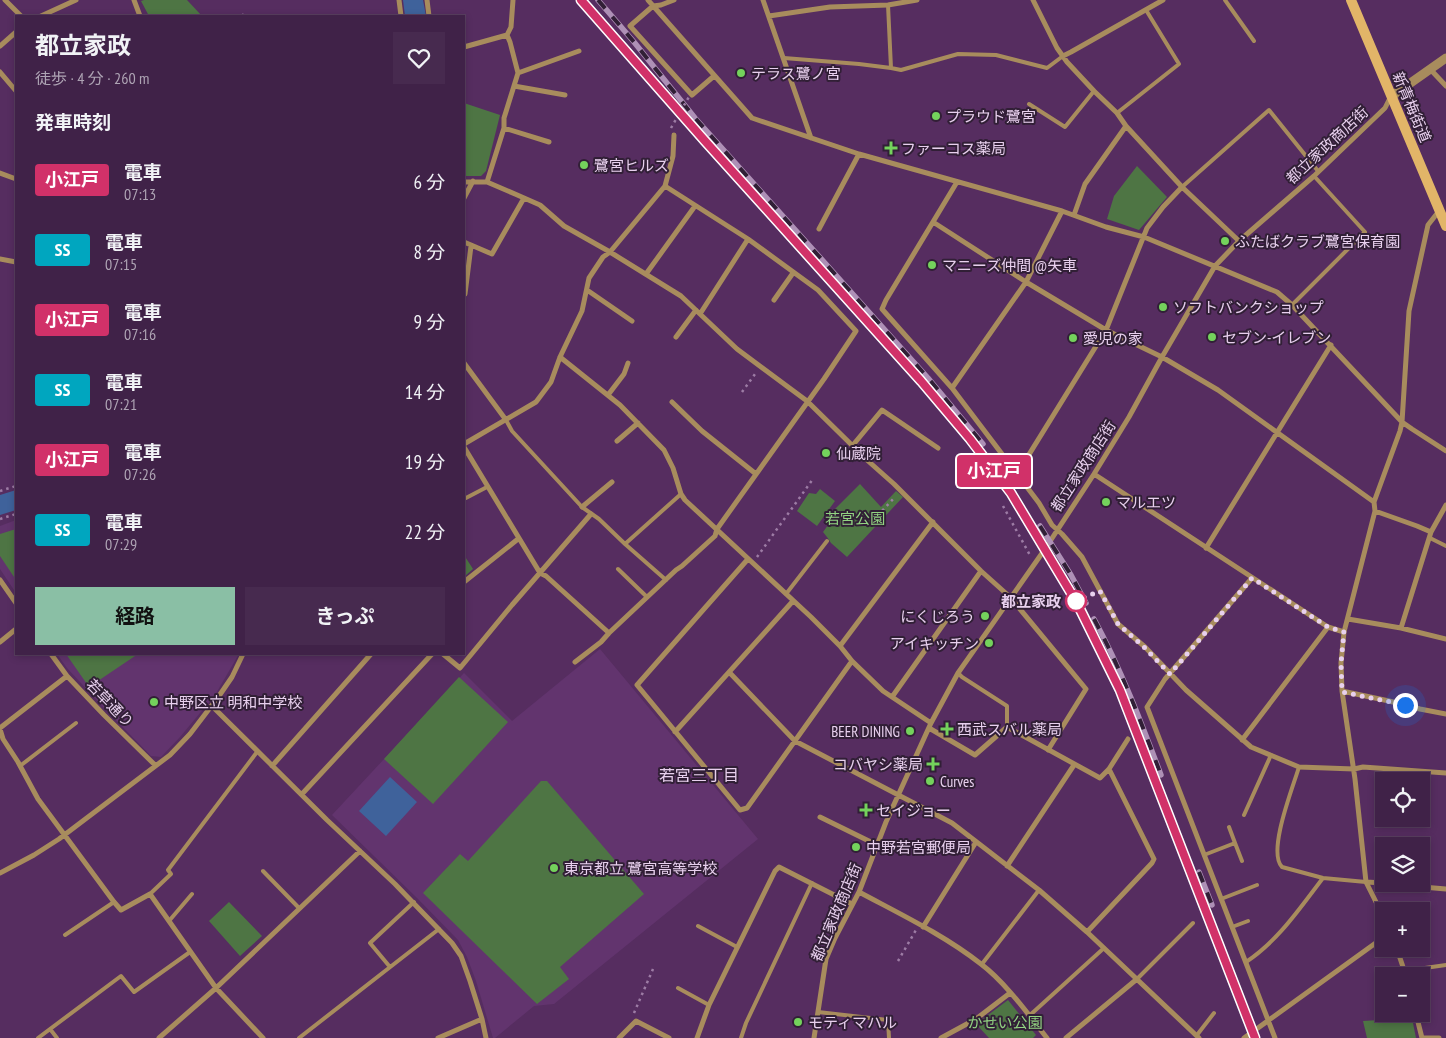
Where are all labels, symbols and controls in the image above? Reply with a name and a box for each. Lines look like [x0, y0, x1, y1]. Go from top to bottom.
text: 都立家政 [35, 30, 131, 61]
button: heart [393, 32, 445, 84]
place label: テラス鷺ノ宮 [751, 64, 841, 83]
marker: テラス鷺ノ宮 [735, 67, 747, 79]
text: 徒歩 · 4 分 · 260 m [35, 68, 149, 88]
street label: 新青梅街道 [1389, 69, 1435, 145]
street label: 都立家政商店街 [1282, 102, 1372, 188]
place label: プラウド鷺宮 [946, 107, 1036, 126]
text: 発車時刻 [35, 110, 111, 134]
marker: プラウド鷺宮 [930, 110, 942, 122]
place label: ファーコス薬局 [901, 139, 1006, 158]
marker: ファーコス薬局 [885, 142, 897, 154]
place label: 鷺宮ヒルズ [594, 156, 669, 175]
marker: 鷺宮ヒルズ [578, 159, 590, 171]
text: 電車 [124, 160, 162, 184]
text: 小江戸 [45, 168, 99, 191]
text: 6 分 [413, 170, 445, 194]
text: 07:13 [124, 184, 156, 204]
text: 電車 [105, 230, 143, 254]
place label: ふたばクラブ鷺宮保育園 [1235, 232, 1400, 251]
marker: ふたばクラブ鷺宮保育園 [1219, 235, 1231, 247]
text: SS [55, 238, 70, 261]
text: 8 分 [413, 240, 445, 264]
text: 07:15 [105, 254, 137, 274]
place label: マニーズ仲間 @矢車 [942, 256, 1077, 275]
marker: マニーズ仲間 @矢車 [926, 259, 938, 271]
place label: ソフトバンクショップ [1173, 298, 1324, 317]
text: 電車 [124, 300, 162, 324]
marker: ソフトバンクショップ [1157, 301, 1169, 313]
text: 小江戸 [45, 308, 99, 331]
text: 9 分 [413, 310, 445, 334]
text: 07:16 [124, 324, 156, 344]
place label: セブン-イレブン [1222, 328, 1331, 347]
place label: 愛児の家 [1083, 329, 1143, 348]
marker: セブン-イレブン [1206, 331, 1218, 343]
marker: 愛児の家 [1067, 332, 1079, 344]
text: 電車 [105, 370, 143, 394]
text: SS [55, 378, 70, 401]
text: 14 分 [405, 380, 445, 404]
text: 07:21 [105, 394, 137, 414]
street label: 都立家政商店街 [1046, 417, 1120, 515]
text: 電車 [124, 440, 162, 464]
place label: 仙蔵院 [836, 444, 881, 463]
marker: 仙蔵院 [820, 447, 832, 459]
text: 小江戸 [45, 448, 99, 471]
text: 19 分 [405, 450, 445, 474]
line badge: 小江戸 [965, 455, 1023, 487]
text: 小江戸 [967, 459, 1021, 482]
text: 07:26 [124, 464, 156, 484]
place label: マルエツ [1116, 493, 1176, 512]
marker: マルエツ [1100, 496, 1112, 508]
park label: 若宮公園 [825, 509, 885, 528]
text: 電車 [105, 510, 143, 534]
text: SS [55, 518, 70, 541]
text: 22 分 [405, 520, 445, 544]
text: 07:29 [105, 534, 137, 554]
button: 経路 [35, 587, 235, 645]
button: きっぷ [245, 587, 445, 645]
marker: 都立家政 [1065, 590, 1087, 612]
place label: 都立家政 [1001, 592, 1061, 611]
place label: にくじろう [900, 607, 975, 626]
marker: にくじろう [979, 610, 991, 622]
place label: アイキッチン [890, 634, 979, 653]
marker: アイキッチン [983, 637, 995, 649]
street label: 若草通り [82, 675, 138, 731]
place label: 中野区立 明和中学校 [164, 693, 302, 712]
your location [1393, 693, 1418, 718]
marker: 中野区立 明和中学校 [148, 696, 160, 708]
place label: 西武スバル薬局 [957, 720, 1062, 739]
place label: BEER DINING [831, 722, 900, 741]
marker: 西武スバル薬局 [941, 723, 953, 735]
marker: BEER DINING [904, 725, 916, 737]
place label: コバヤシ薬局 [833, 755, 923, 774]
marker: コバヤシ薬局 [927, 758, 939, 770]
district label: 若宮三丁目 [659, 765, 739, 785]
place label: Curves [940, 772, 974, 791]
map controls [1375, 772, 1430, 1022]
button: locate [1375, 772, 1430, 827]
marker: Curves [924, 775, 936, 787]
place label: セイジョー [876, 801, 951, 820]
marker: セイジョー [860, 804, 872, 816]
button: layers [1375, 837, 1430, 892]
place label: 中野若宮郵便局 [866, 838, 971, 857]
marker: 中野若宮郵便局 [850, 841, 862, 853]
place label: 東京都立 鷺宮高等学校 [564, 859, 717, 878]
street label: 都立家政商店街 [807, 860, 865, 964]
marker: 東京都立 鷺宮高等学校 [548, 862, 560, 874]
button: + [1375, 902, 1430, 957]
button: − [1375, 967, 1430, 1022]
place label: モティマハル [808, 1013, 897, 1032]
park label: かせい公園 [967, 1013, 1043, 1032]
marker: モティマハル [792, 1016, 804, 1028]

